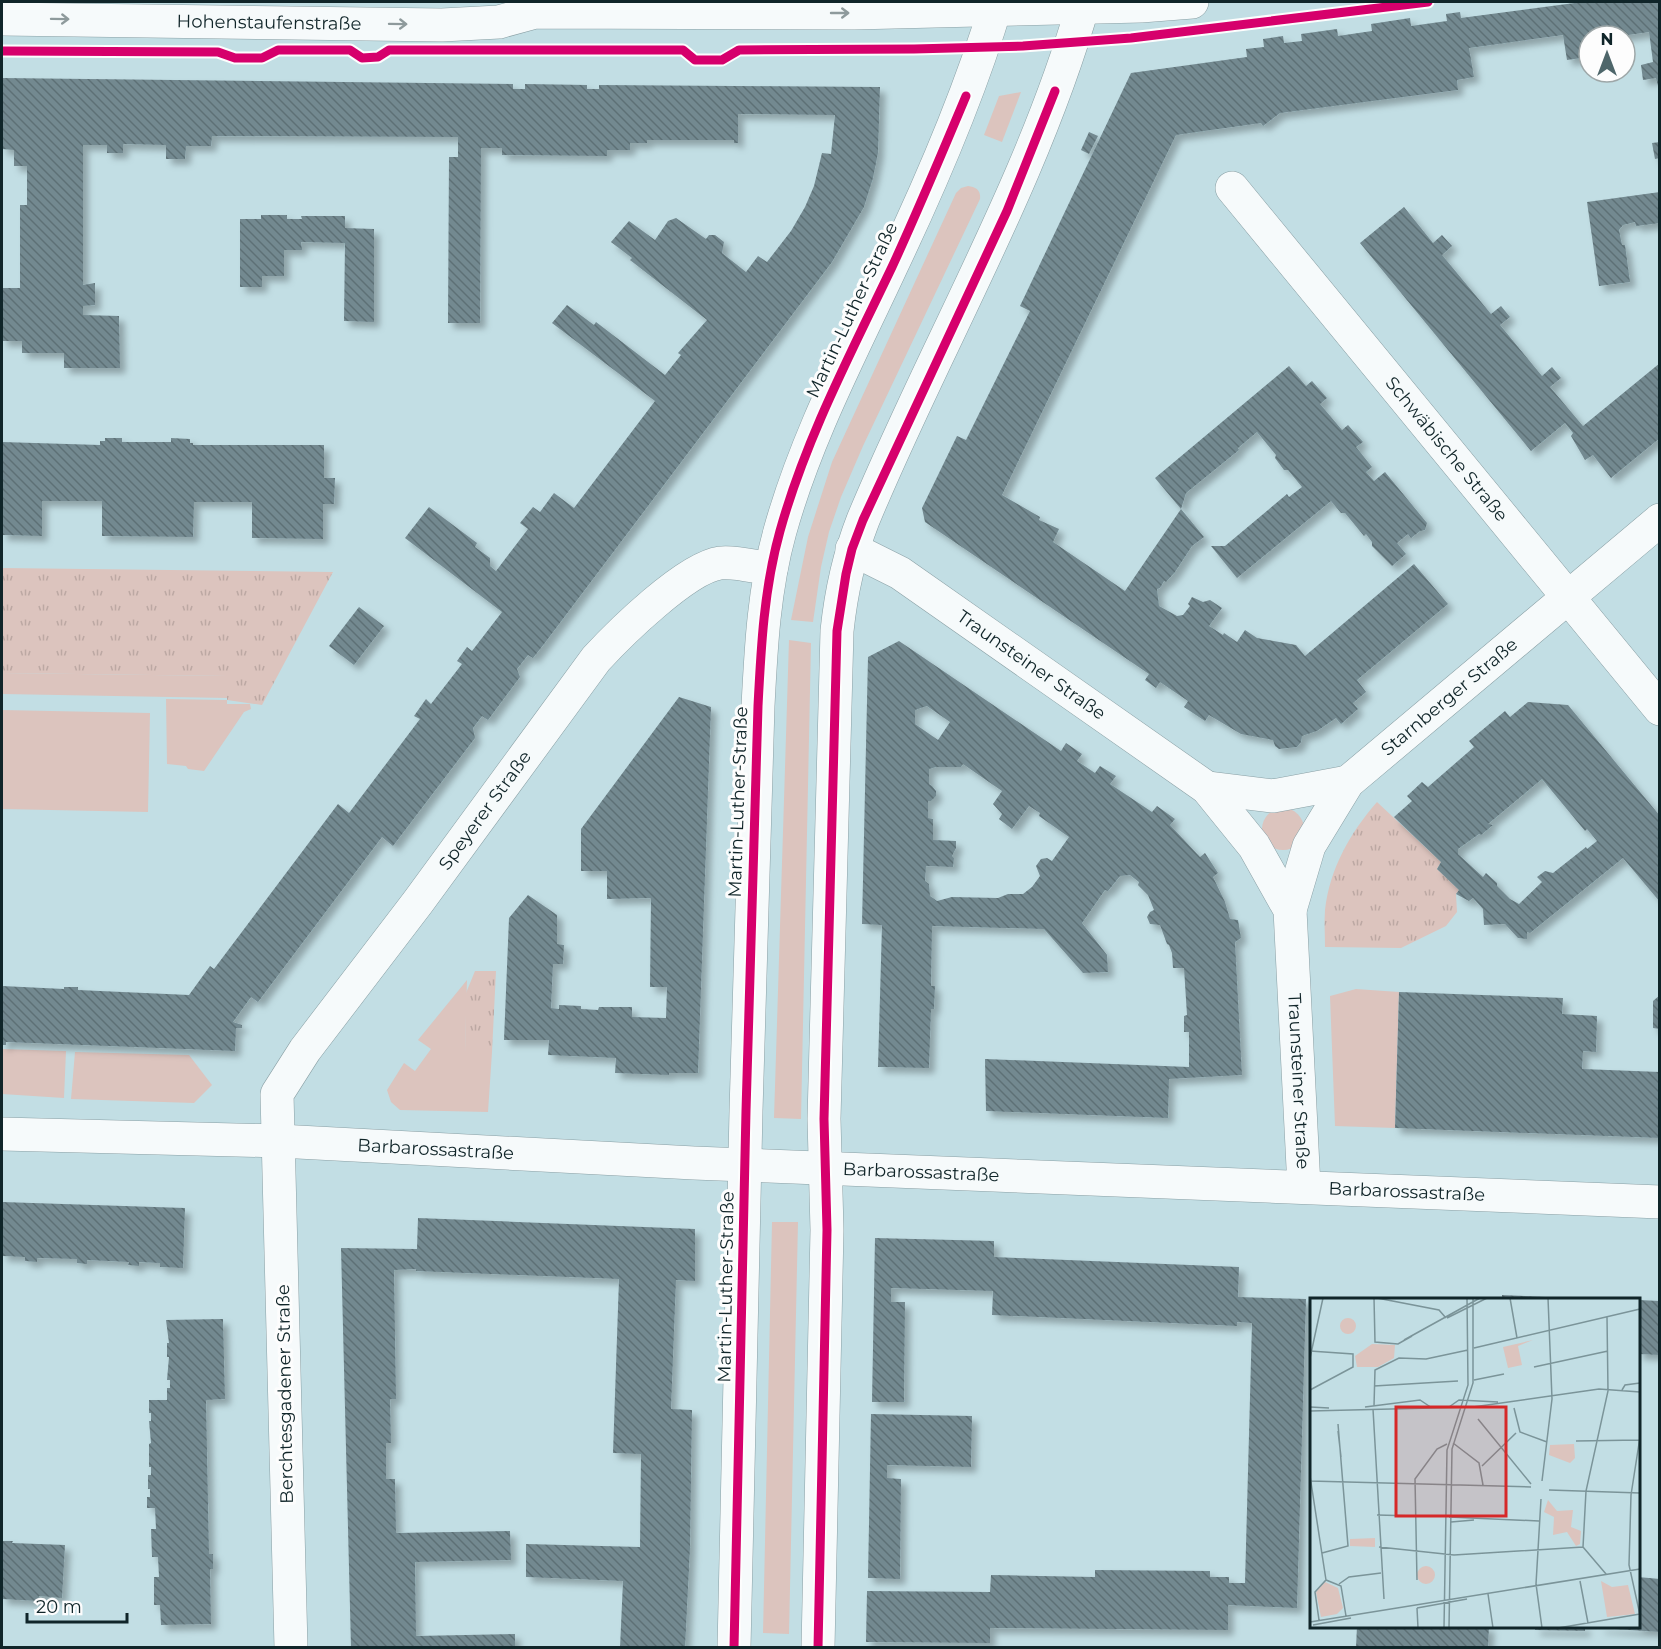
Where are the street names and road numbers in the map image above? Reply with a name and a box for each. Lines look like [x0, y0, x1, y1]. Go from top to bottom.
street label: Hohenstaufenstraße [176, 10, 362, 35]
street label: Martin-Luther-Straße [802, 219, 902, 401]
street label: Schwäbische Straße [1381, 372, 1513, 526]
street label: Traunsteiner Straße [953, 605, 1110, 725]
street label: Starnberger Straße [1377, 633, 1522, 761]
street label: Martin-Luther-Straße [724, 706, 752, 898]
street label: Speyerer Straße [434, 746, 536, 875]
street label: Traunsteiner Straße [1283, 993, 1314, 1170]
street label: Barbarossastraße [357, 1134, 515, 1164]
street label: Barbarossastraße [842, 1158, 1000, 1186]
street label: Barbarossastraße [1328, 1178, 1486, 1206]
street label: Martin-Luther-Straße [713, 1191, 739, 1383]
street label: Berchtesgadener Straße [272, 1284, 298, 1504]

